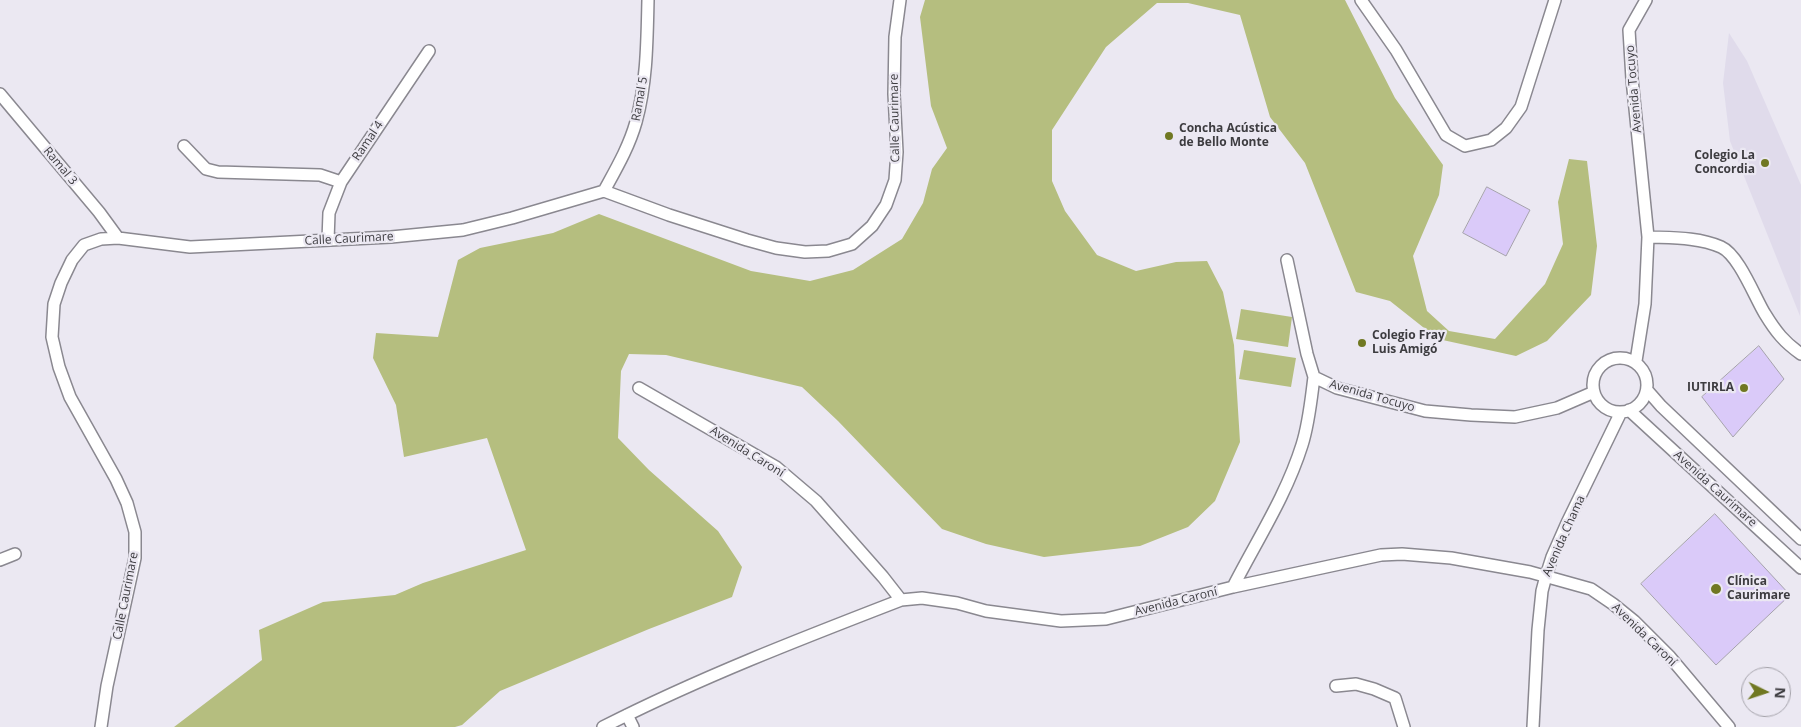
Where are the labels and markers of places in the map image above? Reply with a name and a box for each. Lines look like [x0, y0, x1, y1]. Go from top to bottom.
place label: Concha Acústica de Bello Monte [1179, 122, 1277, 150]
marker: Concha Acústica de Bello Monte [1163, 130, 1175, 142]
place label: Colegio La Concordia [1694, 149, 1755, 177]
marker: Colegio La Concordia [1759, 157, 1771, 169]
place label: Colegio Fray Luis Amigó [1372, 329, 1445, 357]
marker: Colegio Fray Luis Amigó [1356, 337, 1368, 349]
place label: IUTIRLA [1687, 381, 1734, 395]
marker: IUTIRLA [1738, 382, 1750, 394]
place label: Clínica Caurimare [1727, 575, 1790, 603]
marker: Clínica Caurimare [1709, 582, 1723, 596]

